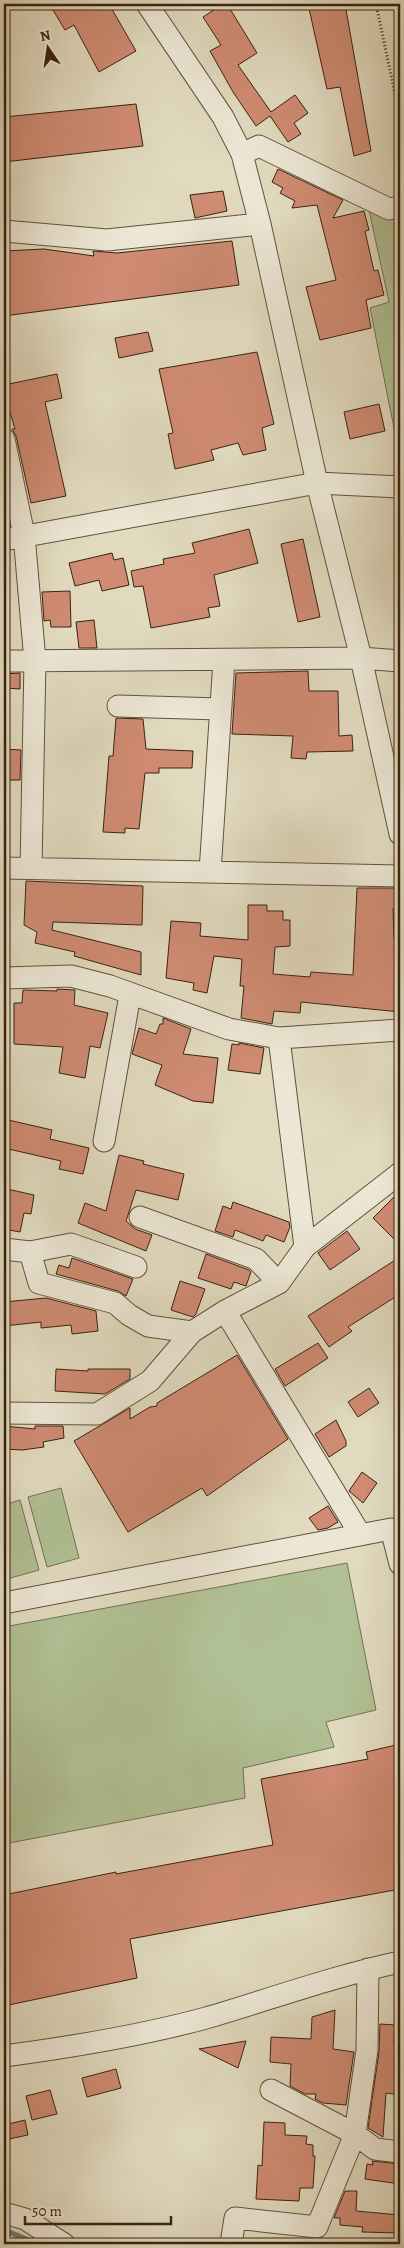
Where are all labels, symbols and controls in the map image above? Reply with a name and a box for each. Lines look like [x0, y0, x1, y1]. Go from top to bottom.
north arrow [22, 22, 72, 72]
text: N [38, 25, 52, 46]
scale bar [25, 2193, 171, 2225]
text: 50 m [32, 2201, 62, 2221]

